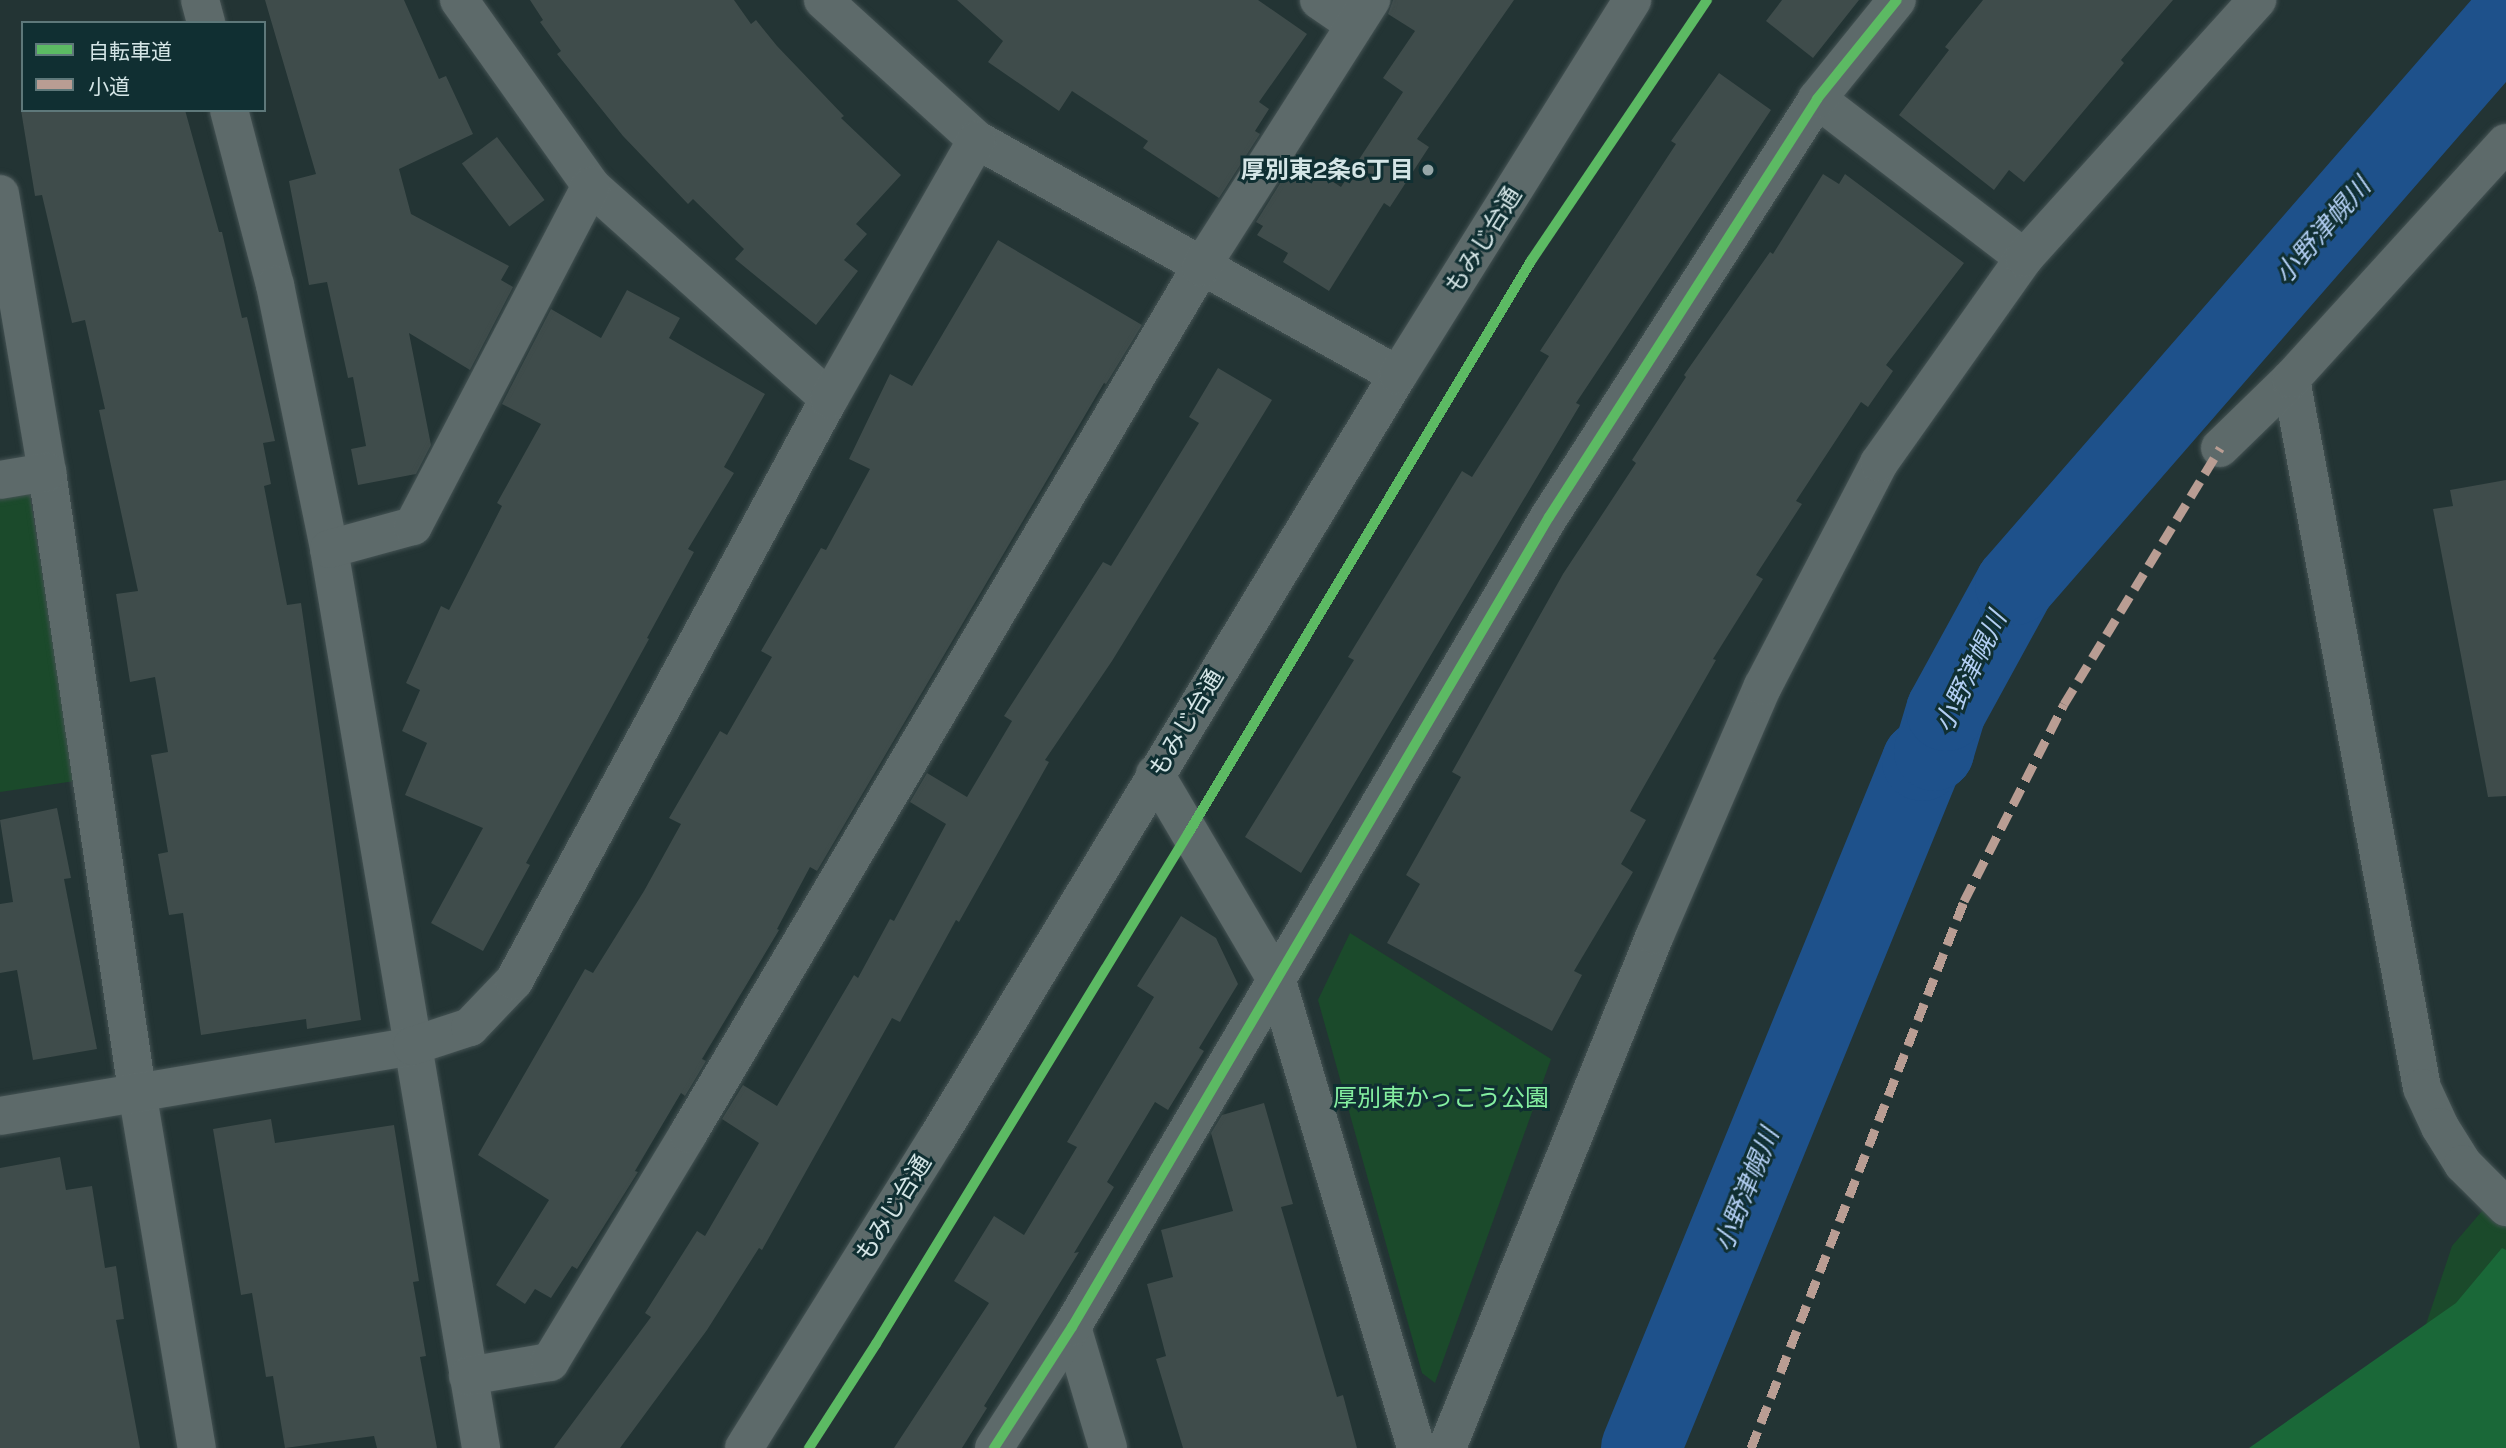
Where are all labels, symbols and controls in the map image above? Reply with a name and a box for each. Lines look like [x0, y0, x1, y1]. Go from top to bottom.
legend [21, 21, 266, 112]
text: 自転車道 [88, 38, 172, 65]
text: 小道 [88, 73, 130, 100]
place label: 厚別東2条6丁目 [1241, 156, 1414, 184]
marker: 厚別東2条6丁目 [1420, 162, 1436, 178]
water label: 小野津幌川 [2269, 172, 2377, 290]
street label: もみじ台通 [1439, 181, 1527, 299]
water label: 小野津幌川 [1928, 607, 2014, 737]
street label: もみじ台通 [1143, 664, 1229, 782]
park label: 厚別東かっこう公園 [1333, 1084, 1549, 1112]
water label: 小野津幌川 [1708, 1124, 1786, 1256]
street label: もみじ台通 [849, 1149, 937, 1267]

